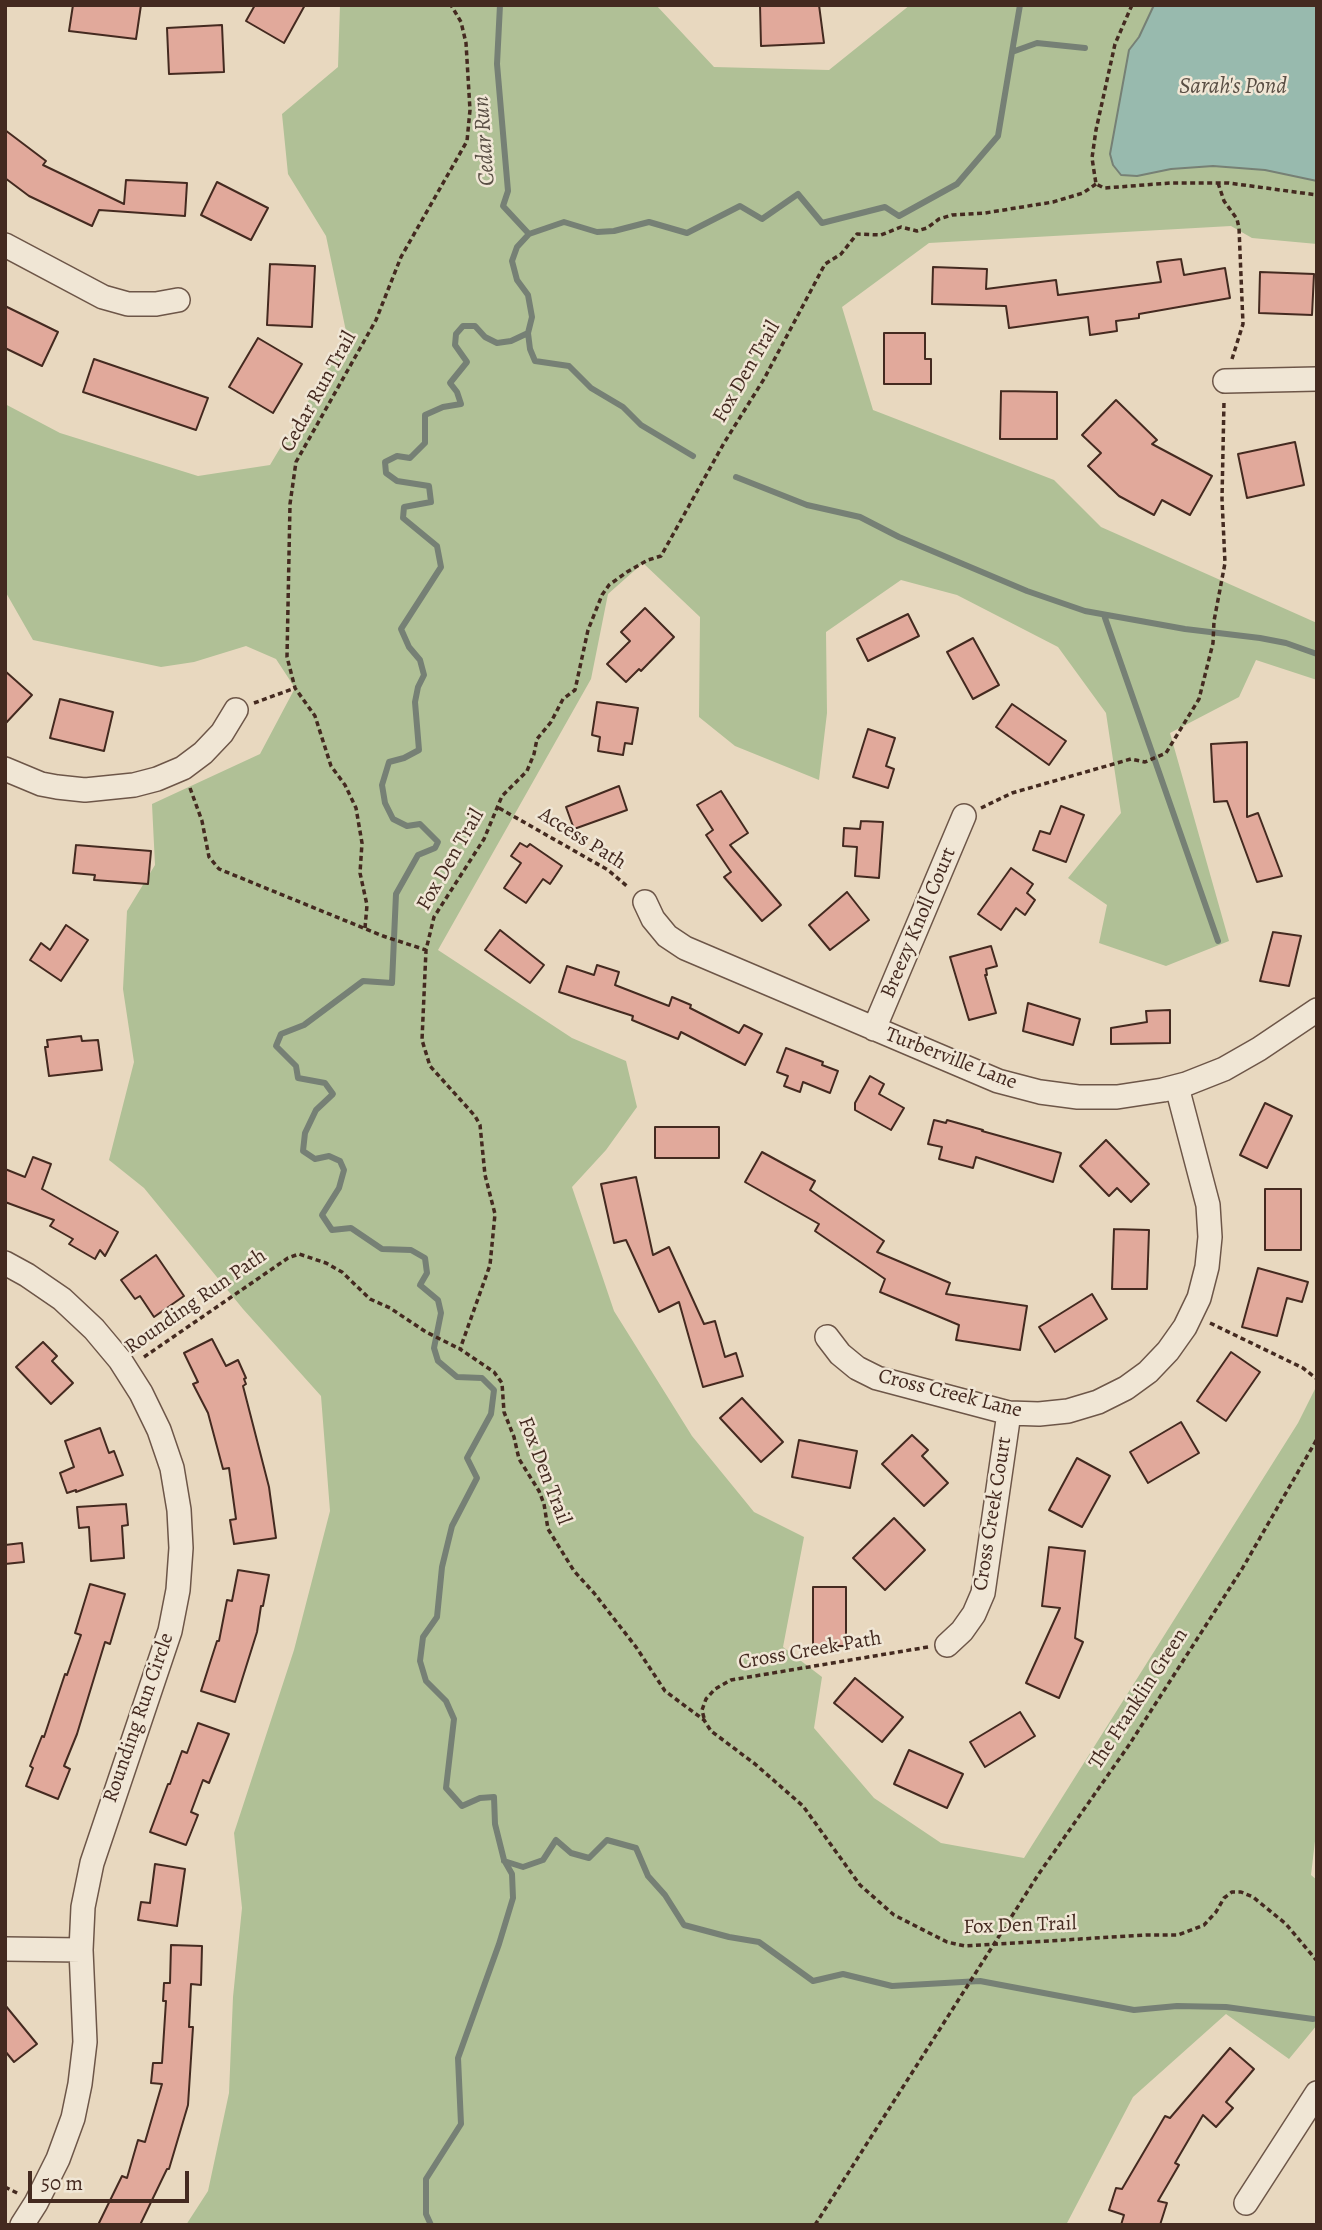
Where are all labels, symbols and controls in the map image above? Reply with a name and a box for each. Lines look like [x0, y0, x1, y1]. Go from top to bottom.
water label: Sarah's Pond [1179, 73, 1287, 101]
water label: Cedar Run [468, 95, 502, 187]
street label: Fox Den Trail [708, 317, 786, 427]
street label: Cedar Run Trail [275, 327, 363, 457]
street label: Access Path [533, 802, 631, 876]
street label: Fox Den Trail [412, 805, 490, 915]
street label: Breezy Knoll Court [876, 844, 962, 1002]
street label: Turberville Lane [882, 1022, 1020, 1096]
street label: Rounding Run Path [120, 1244, 272, 1360]
street label: Cross Creek Lane [875, 1364, 1025, 1424]
street label: Fox Den Trail [512, 1414, 576, 1528]
street label: Cross Creek Court [968, 1435, 1018, 1593]
street label: The Franklin Green [1084, 1624, 1194, 1774]
street label: Cross Creek Path [736, 1626, 884, 1676]
street label: Rounding Run Circle [98, 1630, 180, 1806]
street label: Fox Den Trail [963, 1911, 1077, 1941]
scale bar [32, 2156, 192, 2200]
text: 50 m [41, 2169, 83, 2197]

